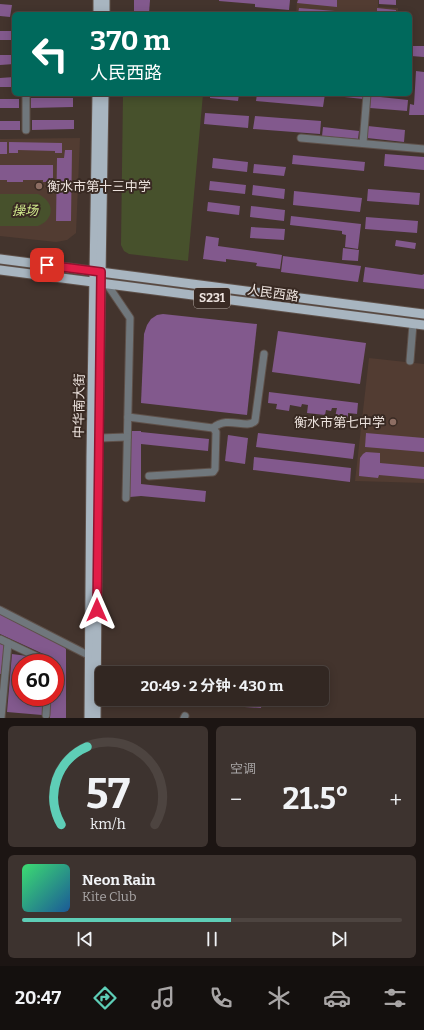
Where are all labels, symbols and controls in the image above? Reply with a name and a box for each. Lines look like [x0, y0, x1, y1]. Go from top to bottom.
text: 370 m [90, 24, 170, 57]
icon: left [24, 28, 76, 80]
text: 人民西路 [90, 62, 162, 84]
place label: 衡水市第十三中学 [47, 179, 151, 194]
marker: 衡水市第十三中学 [34, 181, 44, 191]
park label: 操场 [12, 203, 39, 218]
pin [30, 248, 64, 282]
icon: arrive [36, 254, 58, 276]
street label: 人民西路 [246, 282, 300, 304]
road number: S231 [194, 288, 230, 308]
street label: 中华南大街 [71, 373, 87, 439]
place label: 衡水市第七中学 [294, 415, 385, 430]
marker: 衡水市第七中学 [388, 417, 398, 427]
position arrow [76, 589, 118, 631]
speed limit sign: 60 [12, 654, 64, 706]
text: 20:49 · 2 分钟 · 430 m [141, 677, 283, 695]
text: 空调 [230, 761, 256, 776]
text: 57 [86, 768, 130, 818]
text: 21.5° [283, 781, 349, 817]
text: − [230, 786, 242, 813]
text: + [389, 786, 402, 813]
text: km/h [90, 815, 126, 832]
text: Neon Rain [82, 871, 155, 889]
text: Kite Club [82, 889, 136, 904]
icon: previous [74, 928, 96, 950]
icon: pause [201, 928, 223, 950]
icon: next [328, 928, 350, 950]
icon: directions [91, 984, 119, 1012]
icon: music [149, 984, 177, 1012]
icon: phone [207, 984, 235, 1012]
icon: climate [265, 984, 293, 1012]
icon: car [323, 984, 351, 1012]
icon: filters [381, 984, 409, 1012]
text: 20:47 [15, 987, 61, 1009]

